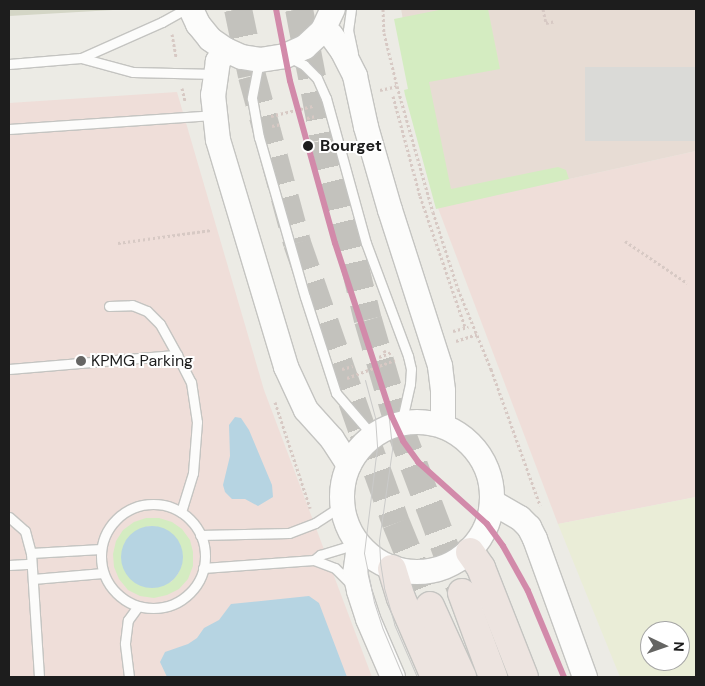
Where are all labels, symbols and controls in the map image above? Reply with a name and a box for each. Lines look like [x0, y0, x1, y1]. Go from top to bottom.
place label: Bourget [320, 136, 382, 156]
marker: Bourget [299, 137, 317, 155]
place label: KPMG Parking [91, 351, 193, 371]
marker: KPMG Parking [75, 355, 87, 367]
north arrow [640, 621, 690, 671]
text: N [670, 641, 688, 652]

